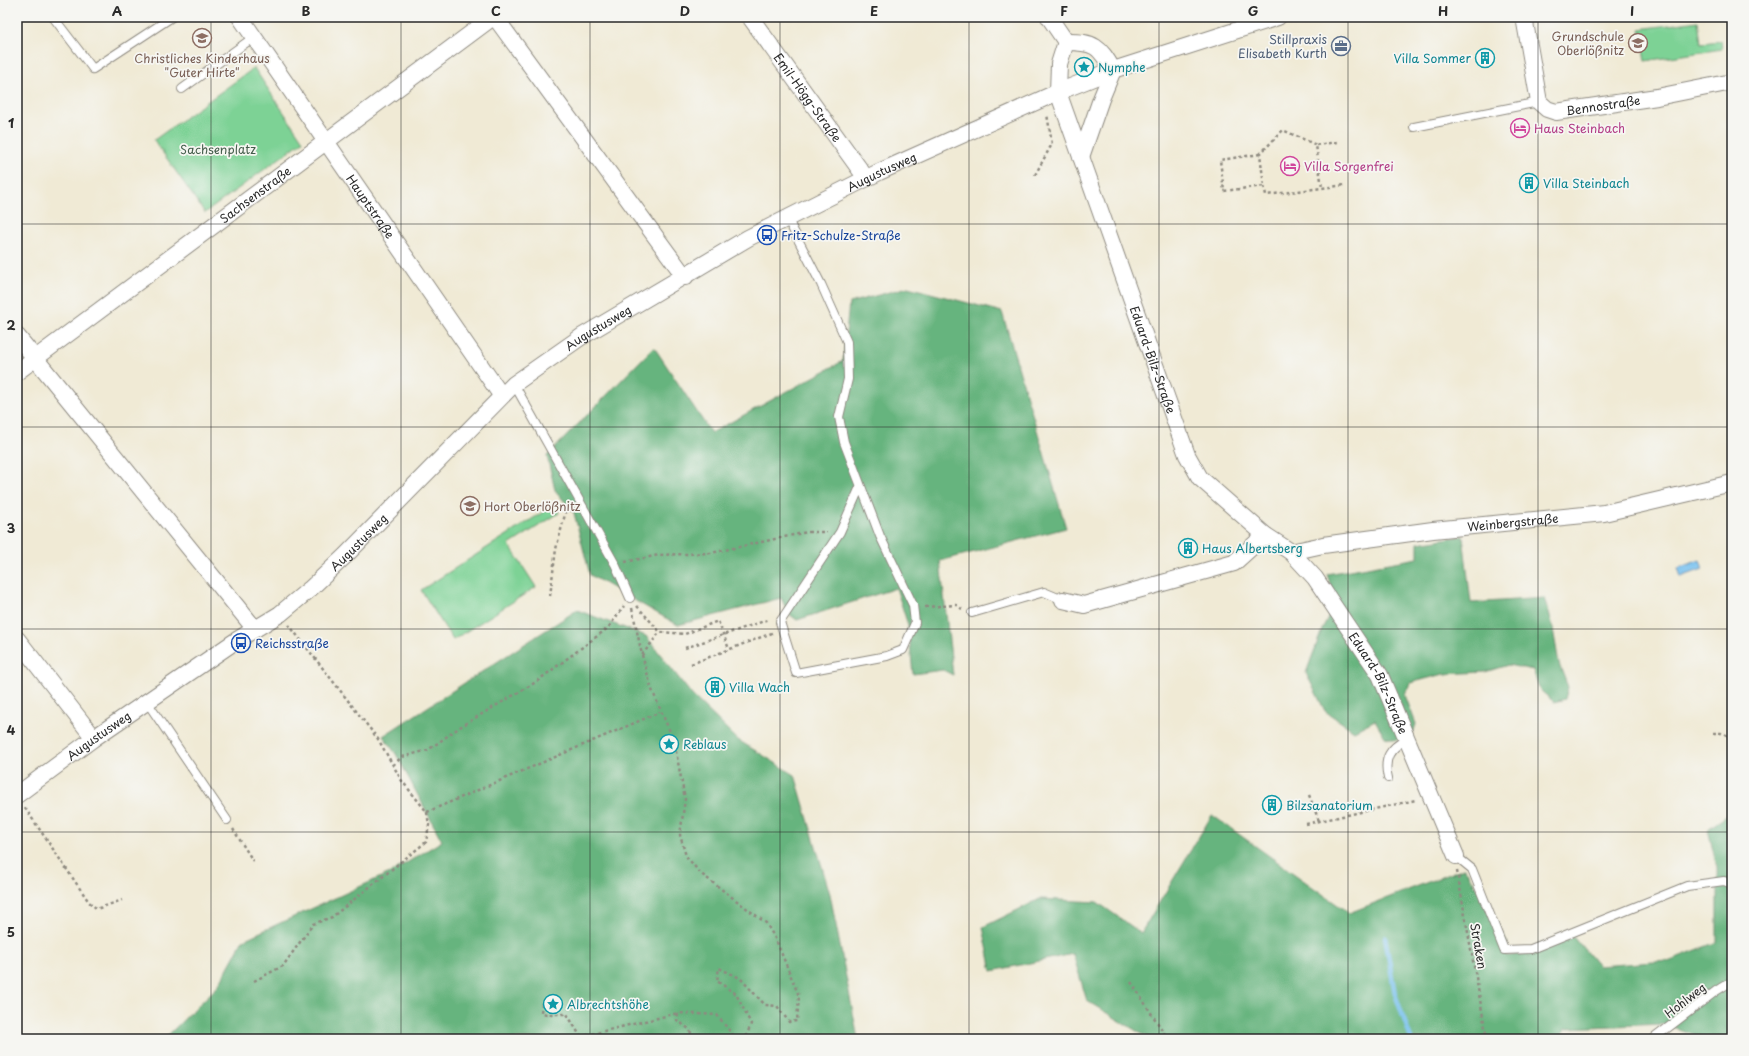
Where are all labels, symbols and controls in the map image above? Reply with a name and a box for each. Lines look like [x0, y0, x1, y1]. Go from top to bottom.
text: A [112, 1, 122, 20]
text: B [302, 1, 311, 20]
text: C [491, 1, 501, 20]
text: D [680, 1, 690, 20]
text: E [870, 1, 878, 20]
text: F [1060, 1, 1068, 20]
text: G [1248, 1, 1258, 20]
text: H [1438, 1, 1448, 20]
text: I [1630, 1, 1634, 20]
school or university icon: Christliches Kinderhaus "Guter Hirte" [191, 27, 213, 49]
place label: Grundschule Oberlößnitz [1552, 27, 1624, 59]
place label: Stillpraxis Elisabeth Kurth [1238, 30, 1328, 62]
school or university icon: Grundschule Oberlößnitz [1627, 32, 1649, 54]
office icon: Stillpraxis Elisabeth Kurth [1330, 35, 1352, 57]
building icon: Villa Sommer [1474, 47, 1496, 69]
place label: Christliches Kinderhaus "Guter Hirte" [134, 49, 270, 81]
street label: Emil-Högg-Straße [770, 49, 846, 145]
place label: Villa Sommer [1394, 49, 1471, 67]
place icon: Nymphe [1073, 56, 1095, 78]
place label: Nymphe [1098, 58, 1146, 76]
street label: Bennostraße [1565, 91, 1641, 119]
text: 1 [8, 113, 14, 132]
hotel icon: Haus Steinbach [1509, 117, 1531, 139]
place label: Haus Steinbach [1534, 119, 1625, 137]
park label: Sachsenplatz [180, 140, 256, 158]
street label: Augustusweg [844, 147, 919, 196]
hotel icon: Villa Sorgenfrei [1279, 155, 1301, 177]
place label: Villa Sorgenfrei [1304, 157, 1394, 175]
street label: Sachsenstraße [216, 162, 295, 227]
street label: Hauptstraße [342, 171, 399, 242]
building icon: Villa Steinbach [1518, 172, 1540, 194]
place label: Villa Steinbach [1543, 174, 1630, 192]
bus stop icon: Fritz-Schulze-Straße [756, 224, 778, 246]
place label: Fritz-Schulze-Straße [781, 226, 901, 244]
street label: Augustusweg [561, 300, 635, 355]
street label: Eduard-Bilz-Straße [1126, 303, 1180, 416]
text: 2 [6, 315, 16, 334]
school or university icon: Hort Oberlößnitz [459, 495, 481, 517]
place label: Hort Oberlößnitz [484, 497, 581, 515]
street label: Augustusweg [326, 509, 391, 575]
street label: Weinbergstraße [1466, 509, 1559, 536]
text: 3 [7, 518, 16, 537]
building icon: Haus Albertsberg [1177, 537, 1199, 559]
place label: Haus Albertsberg [1202, 539, 1303, 557]
street label: Eduard-Bilz-Straße [1345, 629, 1413, 737]
bus stop icon: Reichsstraße [230, 632, 252, 654]
place label: Reichsstraße [255, 634, 329, 652]
building icon: Villa Wach [704, 676, 726, 698]
place label: Villa Wach [729, 678, 790, 696]
street label: Augustusweg [63, 706, 134, 764]
text: 4 [7, 720, 16, 739]
place icon: Reblaus [658, 733, 680, 755]
place label: Reblaus [683, 735, 727, 753]
building icon: Bilzsanatorium [1261, 794, 1283, 816]
place label: Bilzsanatorium [1286, 796, 1373, 814]
text: 5 [7, 922, 15, 941]
street label: Straken [1466, 922, 1492, 970]
street label: Hohlweg [1660, 978, 1710, 1022]
place icon: Albrechtshöhe [542, 993, 564, 1015]
place label: Albrechtshöhe [567, 995, 649, 1013]

